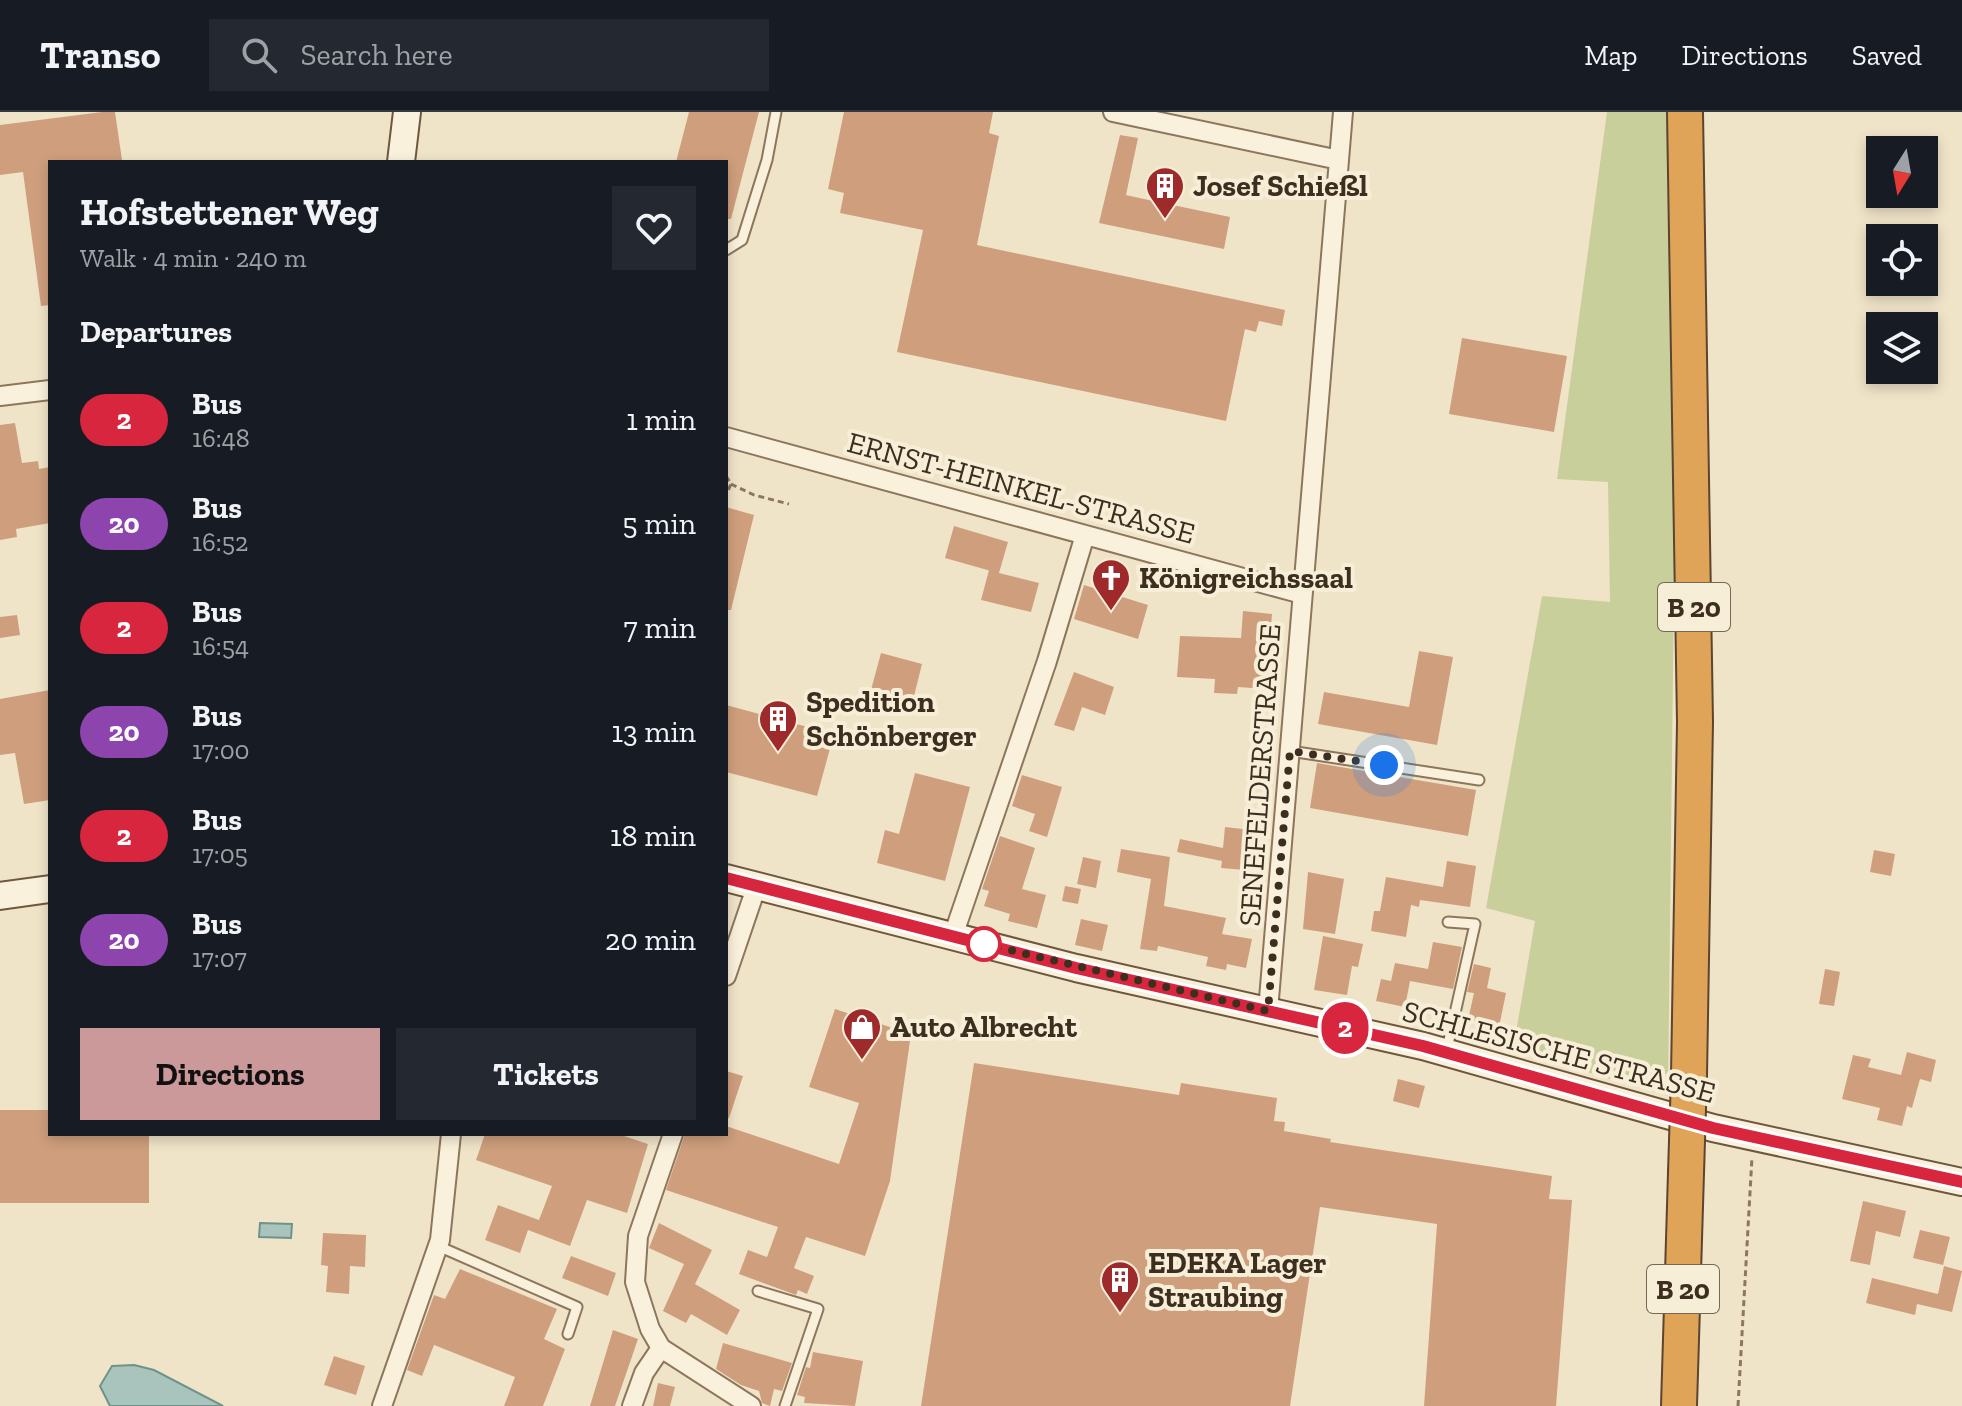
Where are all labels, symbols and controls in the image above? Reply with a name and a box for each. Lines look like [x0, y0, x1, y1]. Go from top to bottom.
search box [209, 19, 769, 91]
text: Transo [40, 32, 161, 78]
icon: search [237, 33, 281, 77]
text: Search here [301, 37, 453, 73]
text: Map [1584, 39, 1637, 72]
text: Directions [1681, 39, 1808, 72]
text: Saved [1852, 39, 1922, 72]
north arrow [1866, 136, 1938, 208]
map controls [1866, 136, 1938, 384]
building icon: Josef Schießl [1144, 165, 1186, 220]
place label: Josef Schießl [1193, 168, 1368, 204]
button: heart [612, 186, 696, 270]
text: Hofstettener Weg [80, 189, 379, 235]
button: locate [1866, 224, 1938, 296]
text: Walk · 4 min · 240 m [80, 242, 306, 274]
button: layers [1866, 312, 1938, 384]
text: Departures [80, 314, 232, 350]
text: Bus [192, 386, 242, 422]
text: 1 min [626, 402, 696, 438]
text: 2 [116, 403, 132, 436]
text: 16:48 [192, 422, 250, 454]
street label: ERNST-HEINKEL-STRASSE [843, 424, 1199, 552]
text: Bus [192, 490, 242, 526]
text: 5 min [622, 506, 696, 542]
text: 20 [108, 507, 140, 540]
text: 16:52 [192, 526, 248, 558]
church icon: Königreichssaal [1090, 557, 1132, 612]
place label: Königreichssaal [1139, 560, 1354, 596]
road number: B 20 [1658, 583, 1730, 631]
text: Bus [192, 594, 242, 630]
text: 7 min [624, 610, 696, 646]
text: 2 [116, 611, 132, 644]
street label: SENEFELDERSTRASSE [1231, 622, 1289, 928]
text: 16:54 [192, 630, 249, 662]
place label: Spedition Schönberger [806, 684, 977, 754]
text: Bus [192, 698, 242, 734]
building icon: Spedition Schönberger [757, 698, 799, 753]
text: 13 min [611, 714, 696, 750]
text: 20 [108, 715, 140, 748]
text: 17:00 [192, 734, 250, 766]
your location [1364, 745, 1404, 785]
text: Bus [192, 802, 242, 838]
text: 18 min [610, 818, 696, 854]
text: 2 [116, 819, 132, 852]
text: 17:05 [192, 838, 248, 870]
text: Bus [192, 906, 242, 942]
text: 20 min [605, 922, 696, 958]
text: 20 [108, 923, 140, 956]
unlabelled marker [967, 927, 1001, 961]
text: 17:07 [192, 942, 247, 974]
street label: SCHLESISCHE STRASSE [1399, 993, 1719, 1111]
line badge: 2 [1319, 1002, 1371, 1054]
shop icon: Auto Albrecht [841, 1006, 883, 1061]
place label: Auto Albrecht [890, 1009, 1078, 1045]
text: 2 [1337, 1011, 1353, 1044]
button: Directions [80, 1028, 380, 1120]
button: Tickets [396, 1028, 696, 1120]
place label: EDEKA Lager Straubing [1148, 1245, 1326, 1315]
building icon: EDEKA Lager Straubing [1099, 1259, 1141, 1314]
road number: B 20 [1647, 1265, 1719, 1313]

